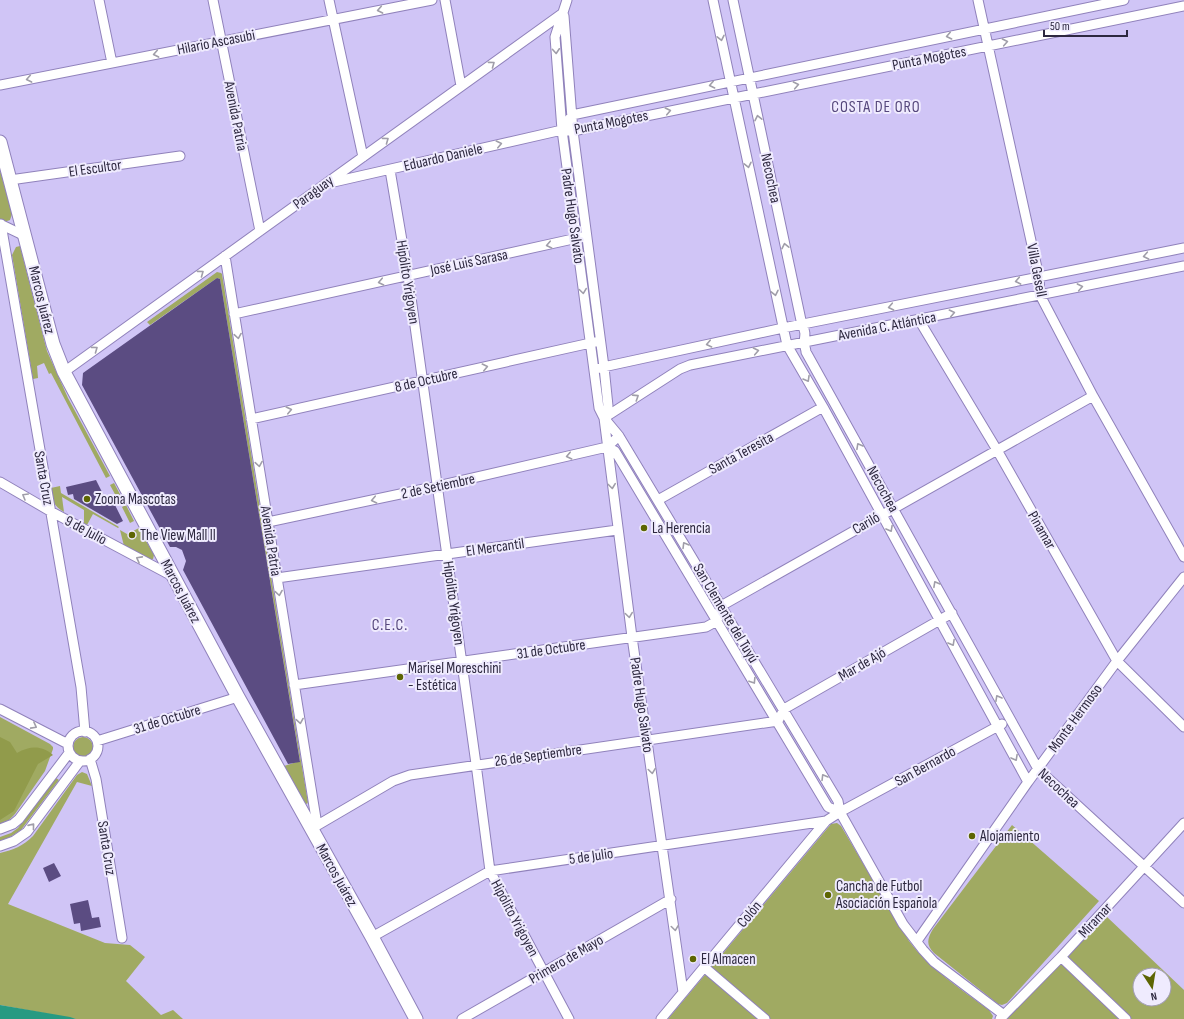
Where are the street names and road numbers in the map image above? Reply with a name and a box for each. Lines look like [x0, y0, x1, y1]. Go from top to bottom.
street label: Hilario Ascasubi [176, 26, 257, 59]
street label: Punta Mogotes [891, 42, 968, 75]
street label: Avenida Patria [219, 78, 252, 153]
street label: Punta Mogotes [573, 106, 650, 139]
street label: Eduardo Daniele [402, 139, 484, 176]
street label: Necochea [756, 152, 785, 205]
street label: El Escultor [68, 155, 123, 182]
street label: Padre Hugo Salvato [556, 167, 589, 265]
street label: Paraguay [289, 171, 337, 213]
street label: Hipólito Yrigoyen [391, 239, 424, 325]
street label: Villa Gesell [1022, 242, 1051, 298]
street label: José Luis Sarasa [428, 245, 510, 280]
street label: Marcos Juárez [24, 264, 59, 337]
street label: Avenida C. Atlántica [836, 308, 938, 345]
street label: 8 de Octubre [393, 364, 459, 397]
street label: Santa Teresita [706, 428, 777, 479]
street label: Santa Cruz [29, 450, 58, 507]
street label: Necochea [862, 463, 903, 516]
street label: 2 de Setiembre [399, 469, 477, 504]
street label: Avenida Patria [255, 504, 285, 578]
street label: Cariló [849, 508, 884, 539]
street label: Pinamar [1023, 508, 1060, 553]
street label: 9 de Julio [61, 511, 110, 549]
street label: El Mercantil [465, 534, 525, 561]
street label: Marcos Juárez [156, 556, 205, 627]
street label: Hipólito Yrigoyen [438, 560, 469, 646]
street label: San Clemente del Tuyú [688, 560, 763, 667]
street label: 31 de Octubre [516, 635, 587, 664]
street label: Mar de Ajó [835, 643, 889, 686]
street label: Padre Hugo Salvato [625, 656, 658, 754]
street label: Monte Hermoso [1044, 680, 1107, 756]
street label: 31 de Octubre [131, 700, 203, 739]
street label: 26 de Septiembre [493, 740, 583, 771]
street label: San Bernardo [891, 742, 959, 791]
street label: Necochea [1034, 764, 1084, 813]
street label: Santa Cruz [93, 820, 120, 877]
street label: Marcos Juárez [311, 840, 362, 911]
street label: 5 de Julio [568, 844, 614, 869]
street label: Hipólito Yrigoyen [486, 876, 543, 960]
street label: Colón [733, 897, 766, 931]
street label: Miramar [1074, 898, 1117, 942]
street label: Primero de Mayo [526, 930, 607, 988]

